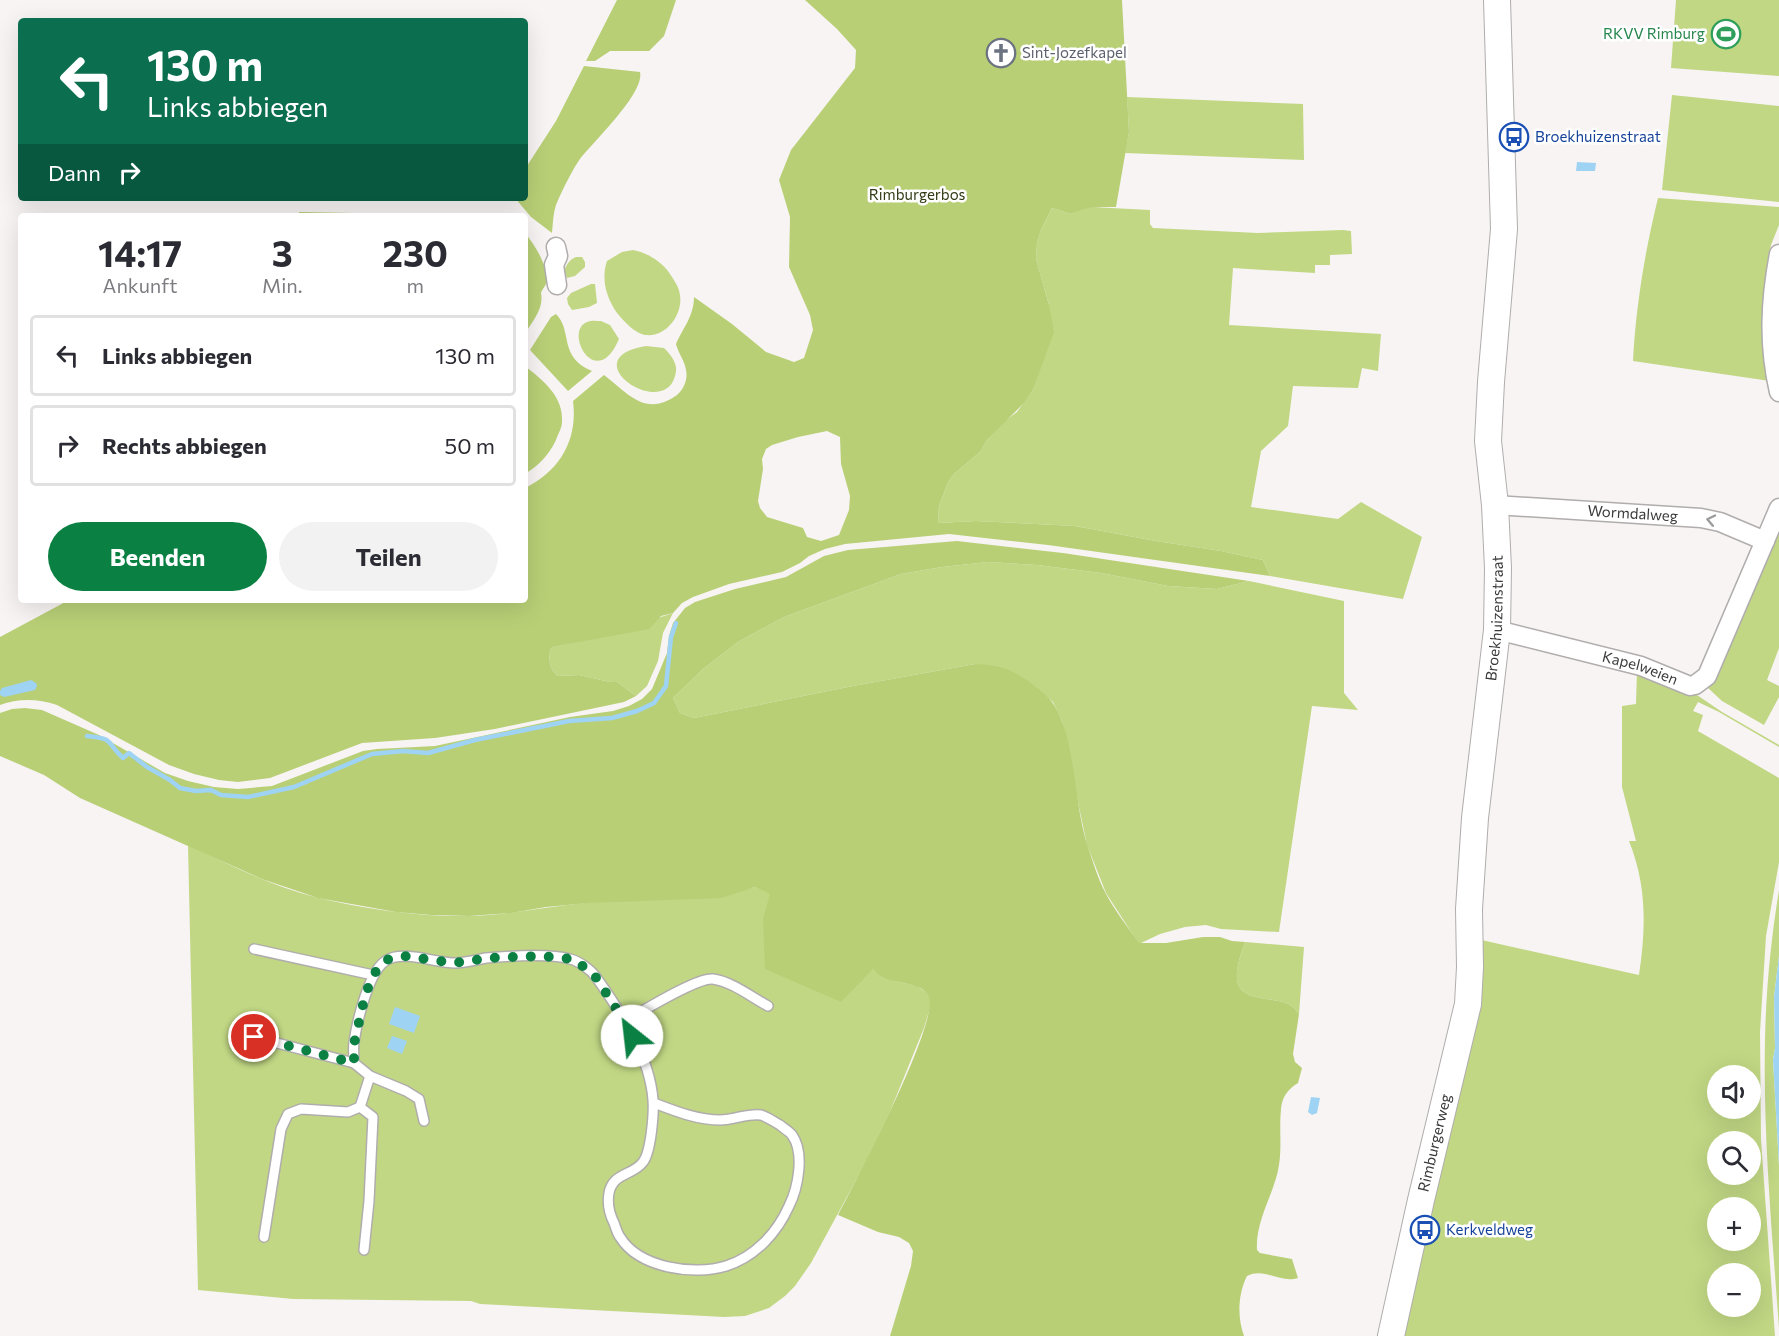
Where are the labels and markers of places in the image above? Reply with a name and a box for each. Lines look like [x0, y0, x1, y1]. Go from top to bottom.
sports icon: RKVV Rimburg [1710, 18, 1742, 50]
place label: RKVV Rimburg [1603, 24, 1705, 42]
church icon: Sint-Jozefkapel [985, 37, 1017, 69]
place label: Sint-Jozefkapel [1022, 43, 1127, 61]
bus stop icon: Broekhuizenstraat [1498, 121, 1530, 153]
place label: Broekhuizenstraat [1535, 127, 1661, 145]
pin [228, 1011, 279, 1062]
bus stop icon: Kerkveldweg [1409, 1214, 1441, 1246]
place label: Kerkveldweg [1446, 1220, 1533, 1238]

